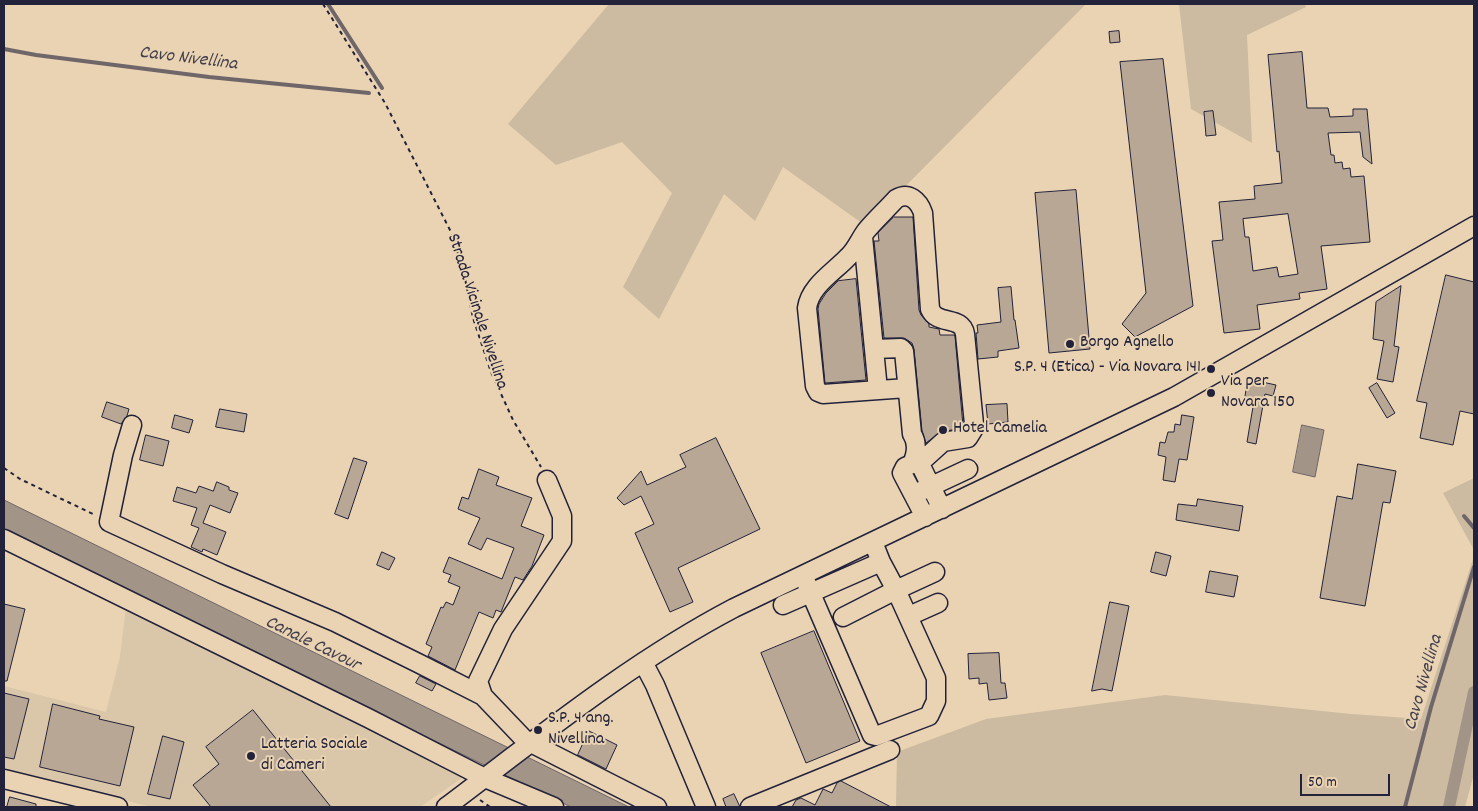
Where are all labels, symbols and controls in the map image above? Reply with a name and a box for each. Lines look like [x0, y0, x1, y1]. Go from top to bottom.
water label: Cavo Nivellina [138, 43, 238, 77]
street label: Strada Vicinale Nivellina [441, 231, 511, 393]
place label: Borgo Agnello [1080, 333, 1174, 355]
marker: Borgo Agnello [1064, 338, 1076, 350]
place label: S.P. 4 (Etica) - Via Novara 141 [1014, 358, 1201, 380]
marker: S.P. 4 (Etica) - Via Novara 141 [1205, 363, 1217, 375]
place label: Via per Novara 150 [1221, 372, 1295, 414]
marker: Via per Novara 150 [1205, 387, 1217, 399]
place label: Hotel Camelia [953, 419, 1047, 441]
marker: Hotel Camelia [937, 424, 949, 436]
water label: Canale Cavour [261, 612, 363, 678]
water label: Cavo Nivellina [1400, 633, 1450, 733]
place label: S.P. 4 ang. Nivellina [548, 709, 613, 752]
marker: S.P. 4 ang. Nivellina [532, 724, 544, 736]
place label: Latteria Sociale di Cameri [261, 735, 368, 778]
marker: Latteria Sociale di Cameri [245, 750, 257, 762]
scale bar [1303, 764, 1393, 796]
text: 50 m [1308, 772, 1337, 794]

